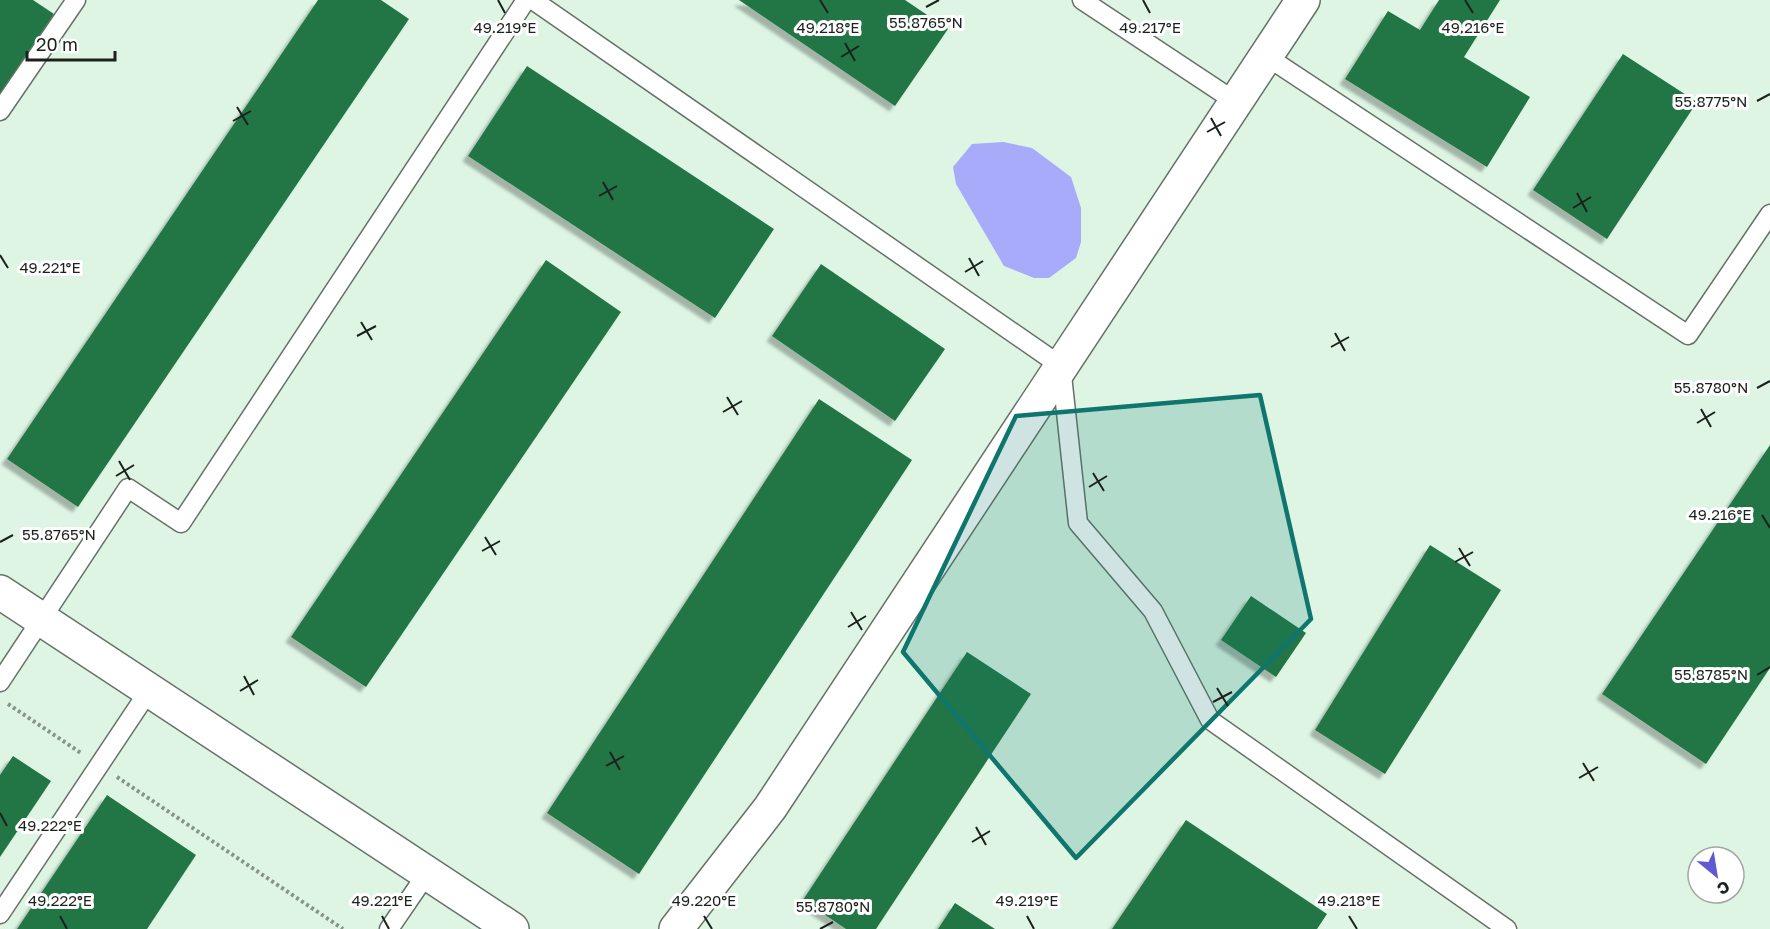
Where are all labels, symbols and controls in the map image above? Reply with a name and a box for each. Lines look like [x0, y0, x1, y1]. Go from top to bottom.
text: 55.8765°N [889, 13, 963, 31]
text: 49.219°E [474, 18, 536, 36]
text: 49.218°E [797, 18, 859, 36]
text: 49.217°E [1119, 18, 1181, 36]
text: 49.216°E [1442, 18, 1504, 36]
scale bar [27, 24, 116, 62]
text: 20 m [36, 33, 78, 55]
text: 55.8775°N [1675, 92, 1747, 110]
text: 49.221°E [19, 258, 81, 276]
text: 55.8780°N [1674, 378, 1748, 396]
text: 49.216°E [1689, 505, 1751, 523]
text: 55.8765°N [22, 525, 96, 543]
text: 55.8785°N [1674, 665, 1748, 683]
text: 49.222°E [18, 816, 82, 834]
north arrow [1686, 845, 1746, 905]
text: С [1714, 876, 1733, 899]
text: 49.222°E [28, 891, 92, 909]
text: 49.221°E [351, 891, 413, 909]
text: 49.220°E [672, 891, 736, 909]
text: 49.219°E [996, 891, 1058, 909]
text: 49.218°E [1318, 891, 1380, 909]
text: 55.8780°N [796, 897, 870, 915]

